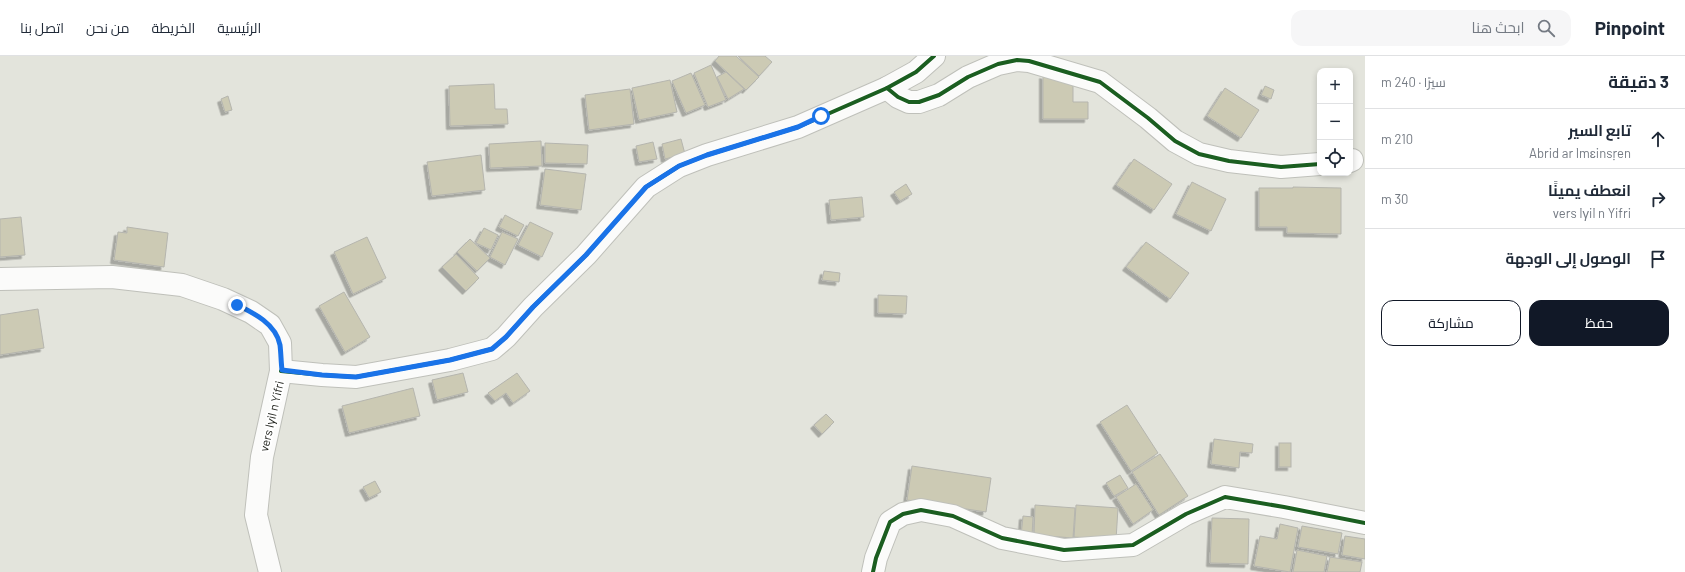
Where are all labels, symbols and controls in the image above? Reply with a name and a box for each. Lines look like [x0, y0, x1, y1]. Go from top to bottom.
search box [1291, 10, 1571, 46]
text: Pinpoint [1595, 16, 1665, 39]
icon: search [1535, 17, 1557, 39]
text: ابحث هنا [1472, 18, 1525, 36]
text: اتصل بنا [20, 19, 64, 36]
text: من نحن [86, 19, 130, 36]
text: الخريطة [152, 19, 195, 36]
text: الرئيسية [217, 19, 261, 36]
map controls [1317, 68, 1353, 176]
button: + [1317, 68, 1353, 104]
text: 3 دقيقة [1608, 71, 1669, 91]
text: سيرًا · 240 m [1381, 74, 1446, 90]
button: − [1317, 104, 1353, 140]
route start [812, 107, 830, 125]
text: تابع السير [1568, 121, 1631, 139]
icon: ahead [1647, 128, 1669, 150]
text: 210 m [1381, 131, 1413, 147]
button: locate [1317, 140, 1353, 176]
text: Abrid ar Imɛinsṛen [1529, 145, 1631, 161]
text: انعطف يمينًا [1548, 181, 1631, 199]
icon: right [1647, 188, 1669, 210]
text: 30 m [1381, 191, 1408, 207]
text: vers Iγil n Yifri [1553, 205, 1631, 221]
icon: arrive [1647, 248, 1669, 270]
text: الوصول إلى الوجهة [1505, 249, 1631, 267]
route end [228, 296, 246, 314]
button: مشاركة [1381, 300, 1521, 346]
button: حفظ [1529, 300, 1669, 346]
street label: vers Iγil n Yifri [256, 379, 287, 453]

